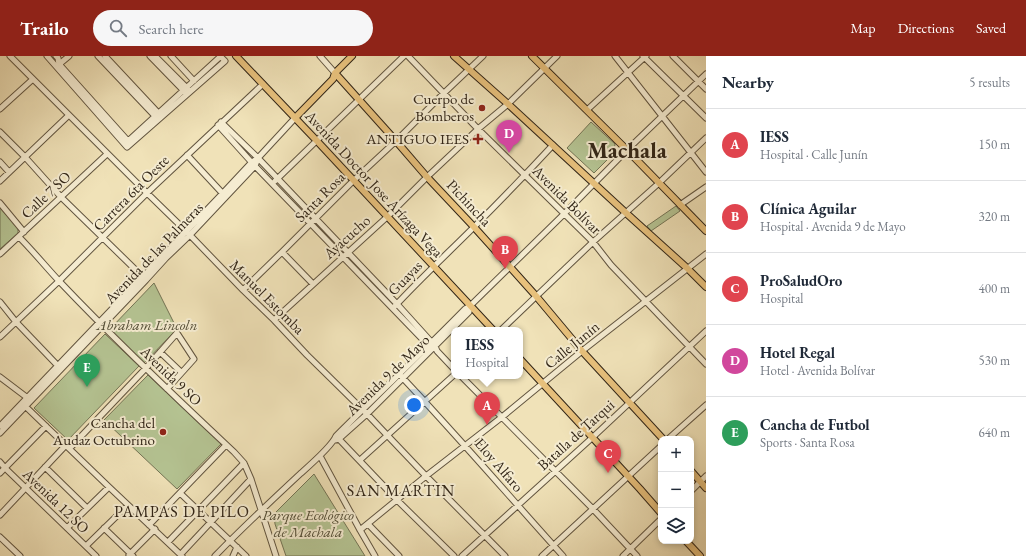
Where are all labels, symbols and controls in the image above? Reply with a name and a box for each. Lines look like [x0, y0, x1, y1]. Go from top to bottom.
search box [93, 10, 373, 46]
text: Trailo [20, 16, 69, 41]
icon: search [107, 17, 129, 39]
text: Search here [139, 19, 204, 38]
text: Map [850, 19, 876, 37]
text: Directions [898, 19, 954, 37]
text: Saved [976, 19, 1006, 37]
text: Nearby [722, 71, 774, 93]
text: 5 results [969, 74, 1010, 91]
place label: Cuerpo de Bomberos [413, 89, 474, 125]
marker: Cuerpo de Bomberos [477, 103, 487, 113]
street label: Avenida Doctor Jose Arízaga Vega [301, 106, 447, 261]
pin: D [496, 120, 522, 153]
text: IESS [760, 127, 789, 146]
place label: ANTIGUO IEES [365, 129, 469, 148]
marker: ANTIGUO IEES [472, 133, 484, 145]
district label: Machala [587, 135, 668, 165]
text: A [730, 136, 740, 153]
text: 150 m [979, 136, 1010, 153]
text: Hospital · Calle Junín [760, 146, 868, 163]
street label: Carrera 6ta Oeste [89, 150, 173, 235]
street label: Avenida Bolívar [528, 160, 606, 238]
street label: Calle 7 SO [17, 167, 75, 222]
street label: Santa Rosa [290, 167, 349, 226]
street label: Pichincha [443, 175, 496, 230]
street label: Avenida de las Palmeras [100, 198, 207, 308]
text: Clínica Aguilar [760, 199, 856, 218]
text: B [731, 208, 739, 225]
text: 320 m [979, 208, 1010, 225]
street label: Ayacucho [318, 211, 374, 263]
text: Hospital · Avenida 9 de Mayo [760, 218, 906, 235]
pin: B [492, 236, 518, 269]
street label: Manuel Estomba [226, 255, 309, 338]
street label: Guayas [383, 256, 426, 299]
text: ProSaludOro [760, 271, 842, 290]
text: C [730, 280, 740, 297]
text: 400 m [979, 280, 1010, 297]
text: Hospital [760, 290, 804, 307]
park label: Abraham Lincoln [96, 315, 198, 334]
street label: Calle Junín [540, 317, 603, 373]
popup [451, 327, 523, 379]
street label: Avenida 9 de Mayo [341, 330, 433, 420]
text: IESS [465, 335, 494, 354]
street label: Avenida 9 SO [136, 341, 206, 410]
text: Hotel Regal [760, 343, 835, 362]
text: D [730, 352, 740, 369]
text: 530 m [979, 352, 1010, 369]
pin: E [74, 354, 100, 387]
text: Hospital [465, 354, 509, 371]
text: Hotel · Avenida Bolívar [760, 362, 875, 379]
pin: A [474, 392, 500, 425]
your location [404, 395, 424, 415]
street label: Batalla de Tarqui [533, 395, 618, 474]
place label: Cancha del Audaz Octubrino [52, 413, 155, 449]
text: Cancha de Futbol [760, 415, 869, 434]
text: E [731, 424, 739, 441]
text: 640 m [979, 424, 1010, 441]
marker: Cancha del Audaz Octubrino [158, 427, 168, 437]
street label: Eloy Alfaro [471, 434, 528, 496]
text: Sports · Santa Rosa [760, 434, 855, 451]
map controls [658, 436, 694, 544]
button: + [658, 436, 694, 472]
pin: C [595, 440, 621, 473]
street label: Avenida 12 SO [18, 463, 94, 537]
button: − [658, 472, 694, 508]
district label: SAN MARTIN [347, 480, 455, 501]
district label: PAMPAS DE PILO [114, 501, 250, 522]
park label: Parque Ecológico de Machala [262, 505, 354, 541]
button: layers [658, 508, 694, 544]

